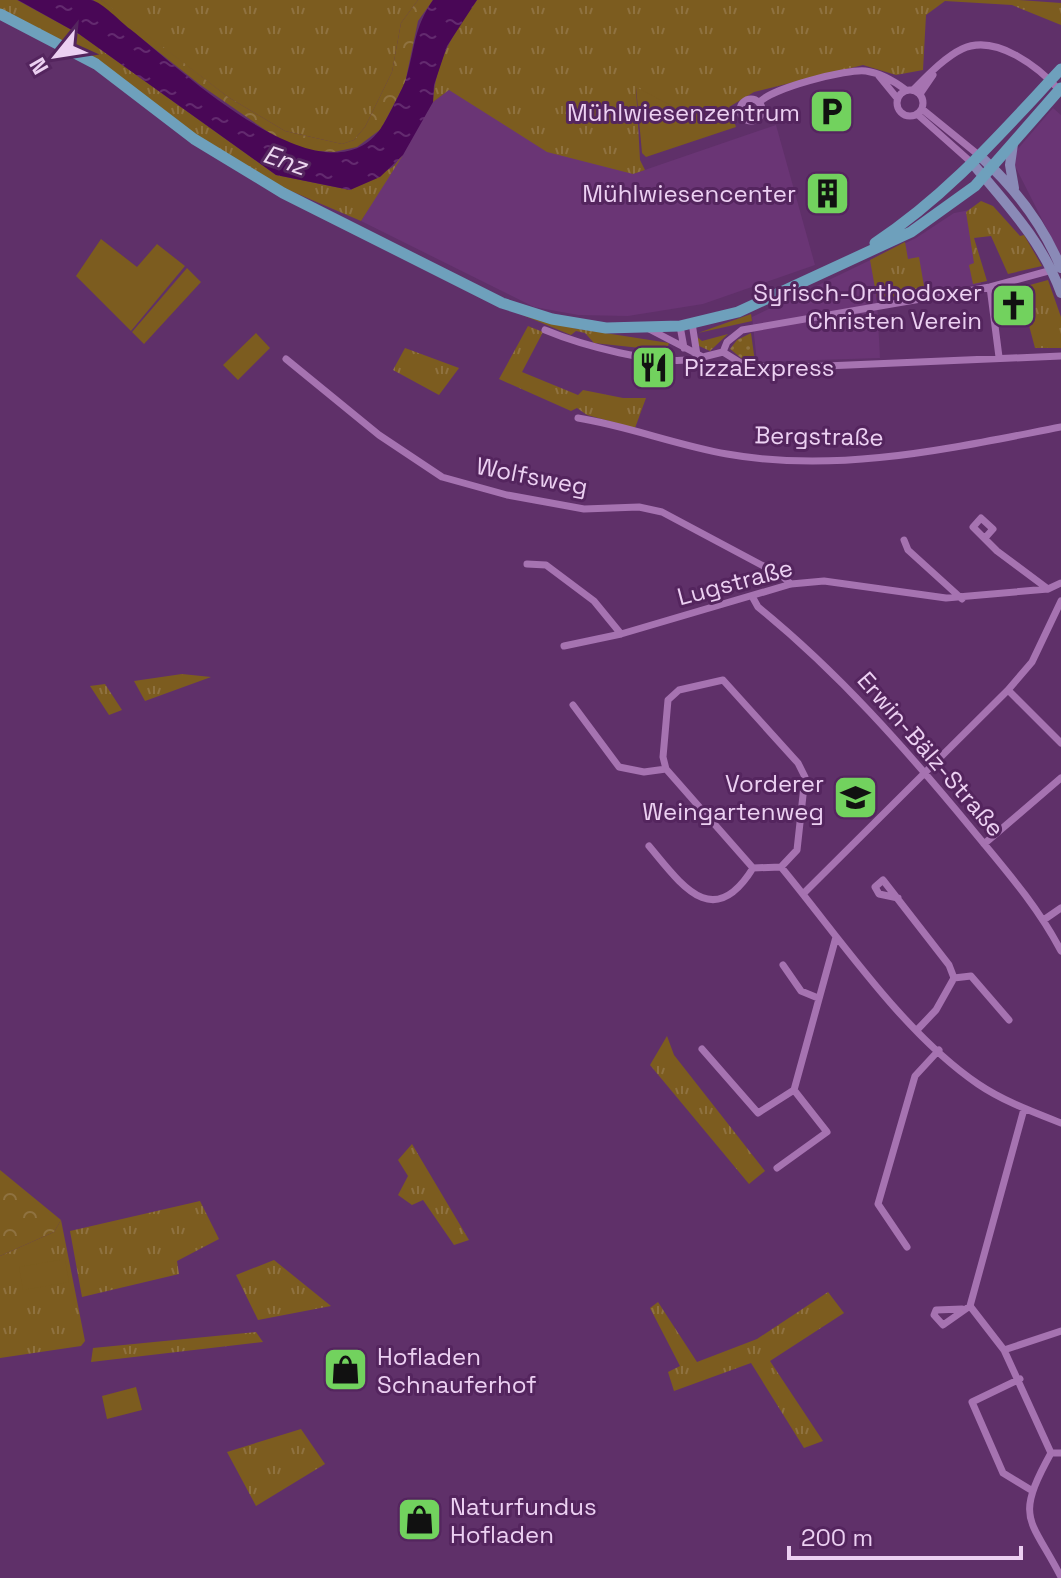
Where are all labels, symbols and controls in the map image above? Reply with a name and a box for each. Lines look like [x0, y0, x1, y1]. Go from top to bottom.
north arrow [16, 16, 96, 96]
text: N [23, 53, 54, 79]
parking icon: Mühlwiesenzentrum [807, 88, 855, 136]
place label: Mühlwiesenzentrum [567, 97, 800, 128]
water label: Enz [259, 137, 314, 184]
building icon: Mühlwiesencenter [803, 169, 851, 217]
place label: Mühlwiesencenter [582, 178, 796, 209]
place label: Syrisch-Orthodoxer Christen Verein [753, 277, 982, 336]
church icon: Syrisch-Orthodoxer Christen Verein [989, 282, 1037, 330]
restaurant icon: PizzaExpress [629, 343, 677, 391]
place label: PizzaExpress [684, 352, 834, 383]
street label: Bergstraße [754, 419, 884, 453]
street label: Wolfsweg [474, 450, 590, 502]
street label: Lugstraße [674, 552, 796, 612]
street label: Erwin-Bälz-Straße [851, 665, 1011, 843]
place label: Vorderer Weingartenweg [642, 768, 824, 827]
school or university icon: Vorderer Weingartenweg [831, 773, 879, 821]
place label: Hofladen Schnauferhof [377, 1341, 537, 1400]
shop icon: Hofladen Schnauferhof [322, 1346, 370, 1394]
place label: Naturfundus Hofladen [450, 1491, 597, 1550]
shop icon: Naturfundus Hofladen [395, 1496, 443, 1544]
scale bar [789, 1510, 1021, 1560]
text: 200 m [801, 1522, 873, 1553]

